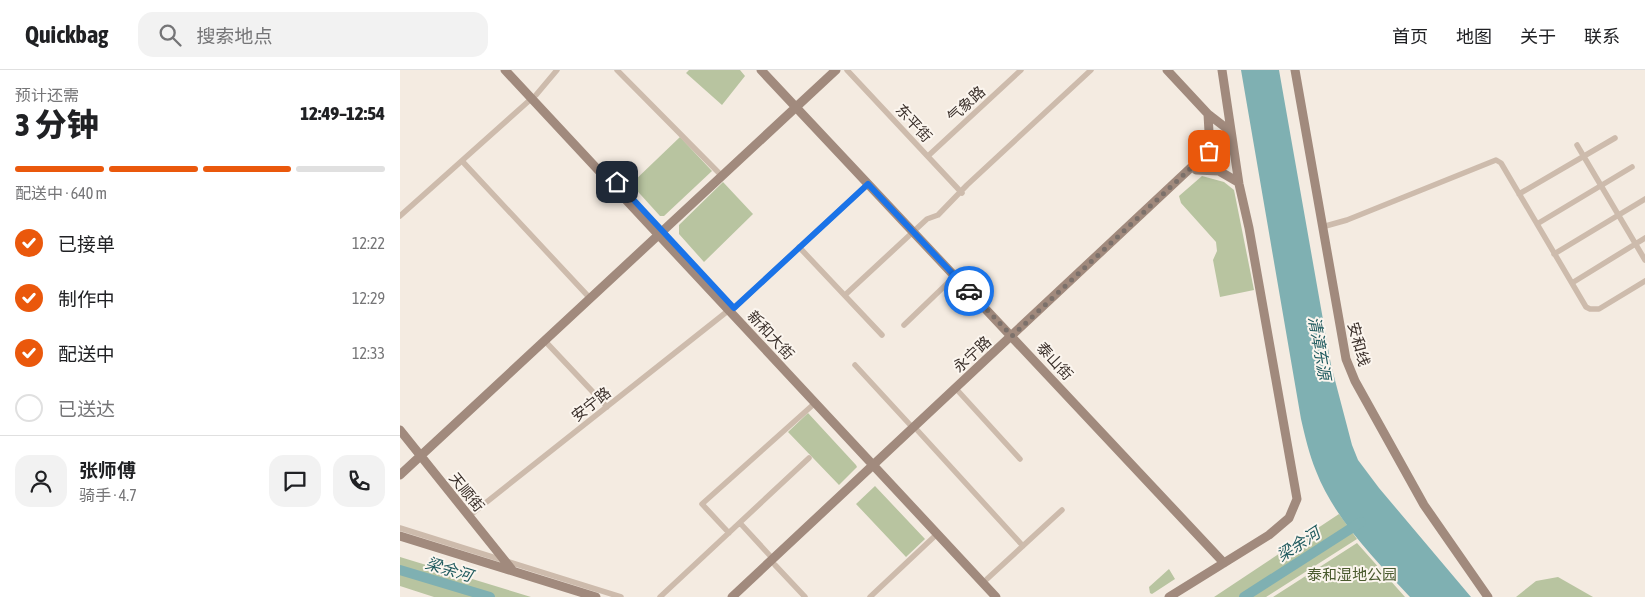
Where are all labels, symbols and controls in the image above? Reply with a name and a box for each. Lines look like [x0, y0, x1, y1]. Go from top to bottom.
search box [138, 12, 488, 57]
text: Quickbag [25, 21, 108, 48]
icon: search [156, 21, 184, 49]
text: 搜索地点 [196, 25, 272, 47]
text: 首页 [1392, 26, 1428, 47]
text: 地图 [1456, 26, 1492, 47]
text: 关于 [1520, 26, 1556, 47]
text: 联系 [1584, 26, 1620, 47]
street label: 气象路 [944, 82, 988, 126]
text: 预计还需 [15, 86, 79, 104]
street label: 东平街 [892, 101, 936, 145]
text: 12:49–12:54 [300, 102, 385, 124]
text: 3 分钟 [15, 106, 98, 143]
pin [1188, 130, 1230, 172]
icon: bag [1195, 137, 1223, 165]
pin [596, 161, 638, 203]
icon: home [603, 168, 631, 196]
text: 配送中 · 640 m [15, 184, 107, 202]
icon: check [15, 229, 43, 257]
text: 已接单 [58, 233, 115, 255]
text: 12:22 [352, 234, 385, 252]
courier [944, 266, 994, 316]
icon: car [955, 277, 983, 305]
icon: check [15, 284, 43, 312]
text: 制作中 [58, 288, 115, 310]
text: 12:29 [352, 289, 385, 307]
street label: 新和大街 [744, 307, 798, 363]
water label: 清漳东源 [1306, 315, 1335, 384]
street label: 安和线 [1345, 320, 1373, 368]
street label: 永宁路 [950, 332, 994, 376]
icon: check [15, 339, 43, 367]
street label: 泰山街 [1033, 339, 1077, 383]
text: 配送中 [58, 343, 115, 365]
text: 12:33 [352, 344, 385, 362]
street label: 安宁路 [568, 383, 614, 425]
text: 已送达 [58, 398, 115, 420]
button: person [15, 455, 67, 507]
button: chat [269, 455, 321, 507]
button: phone [333, 455, 385, 507]
text: 张师傅 [79, 459, 136, 481]
street label: 天顺街 [446, 469, 488, 515]
text: 骑手 · 4.7 [79, 486, 137, 504]
water label: 梁余河 [1273, 522, 1326, 565]
water label: 梁余河 [423, 553, 477, 585]
park label: 泰和湿地公园 [1307, 566, 1397, 583]

